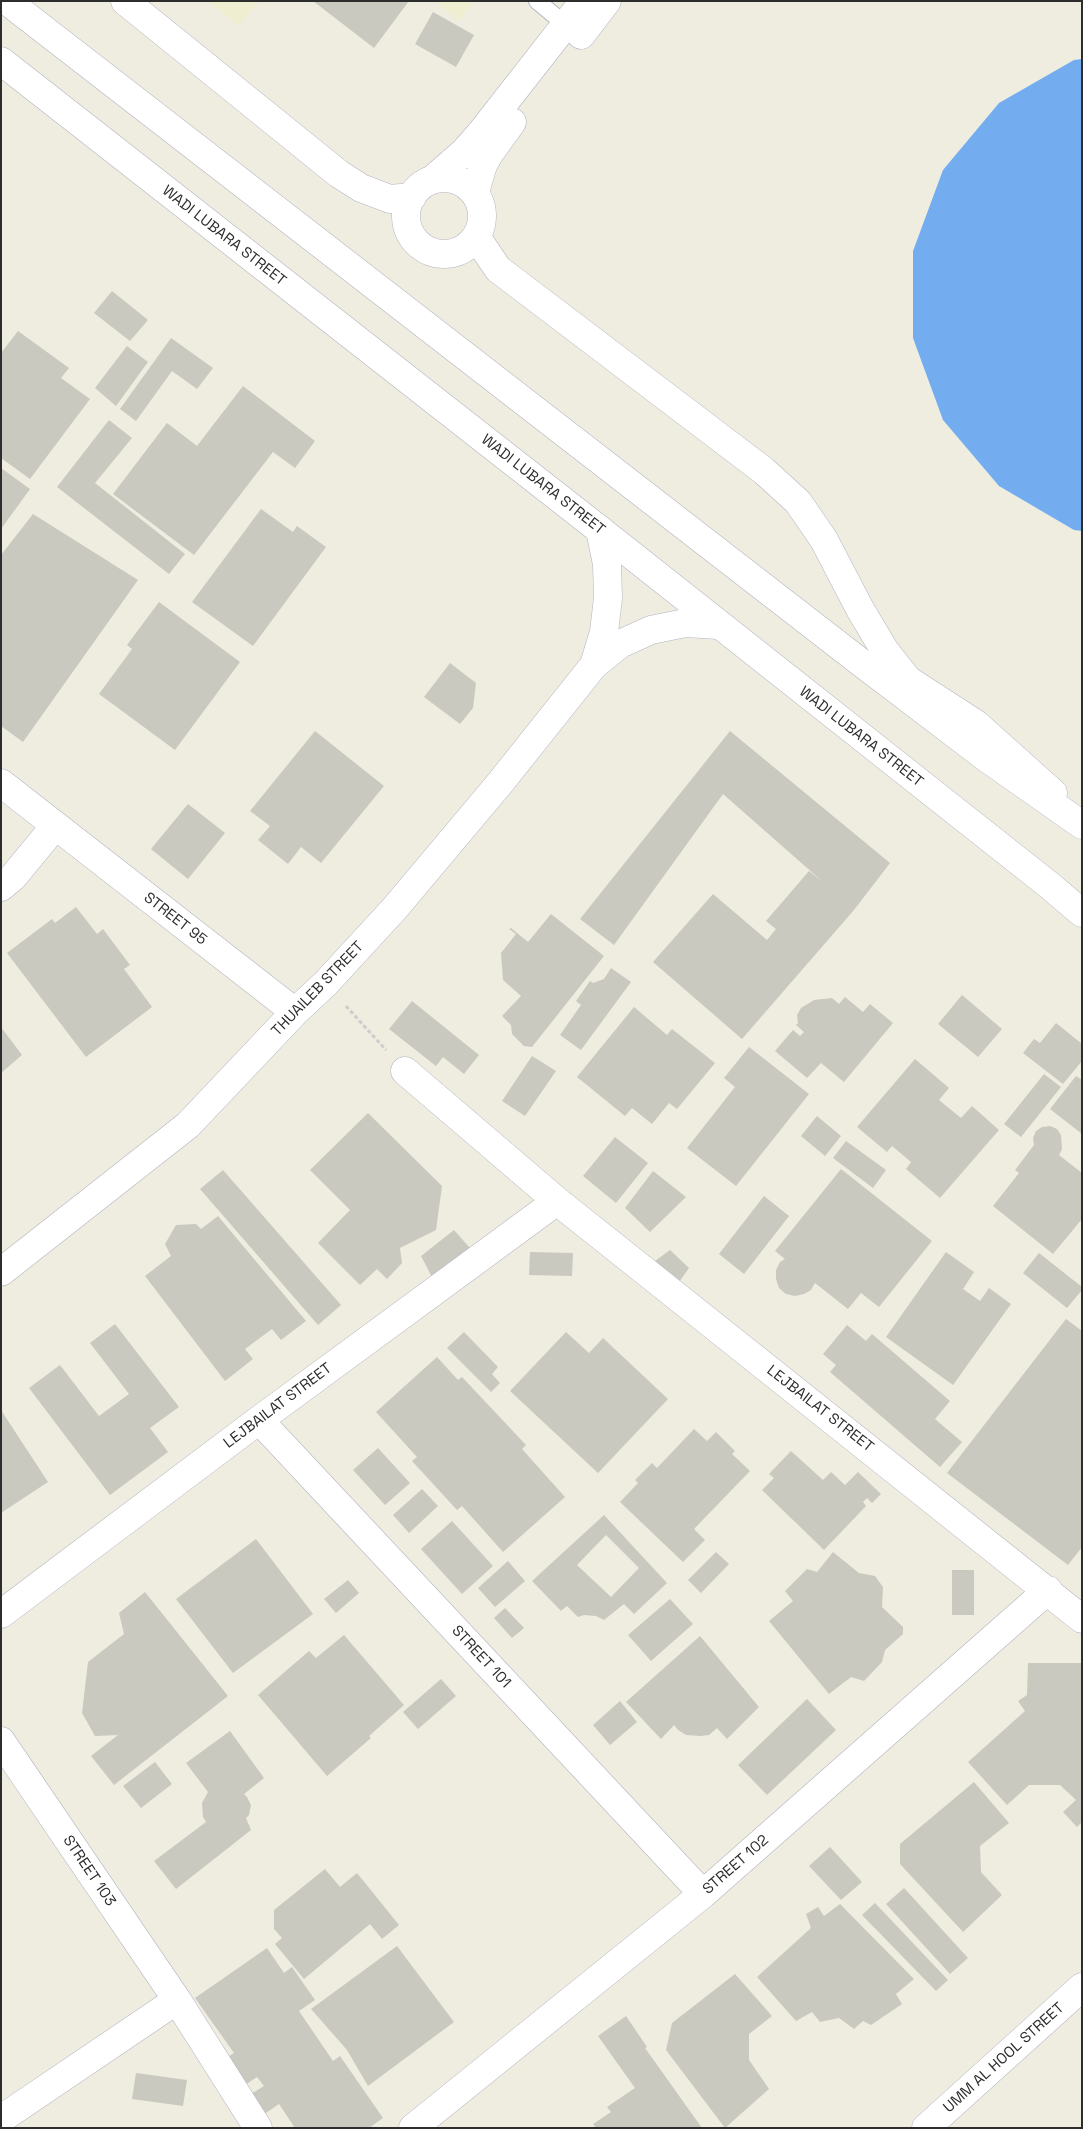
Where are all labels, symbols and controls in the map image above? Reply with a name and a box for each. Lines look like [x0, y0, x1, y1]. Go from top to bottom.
street label: WADI LUBARA STREET [158, 182, 290, 290]
street label: WADI LUBARA STREET [477, 431, 609, 539]
street label: WADI LUBARA STREET [795, 683, 927, 791]
street label: STREET 95 [140, 889, 210, 949]
street label: THUAILEB STREET [268, 938, 368, 1040]
street label: LEJBAILAT STREET [221, 1360, 335, 1452]
street label: LEJBAILAT STREET [763, 1362, 877, 1456]
street label: STREET 101 [448, 1622, 514, 1692]
street label: STREET 102 [699, 1831, 773, 1899]
street label: STREET 103 [59, 1832, 119, 1910]
street label: UMM AL HOOL STREET [940, 1999, 1068, 2117]

